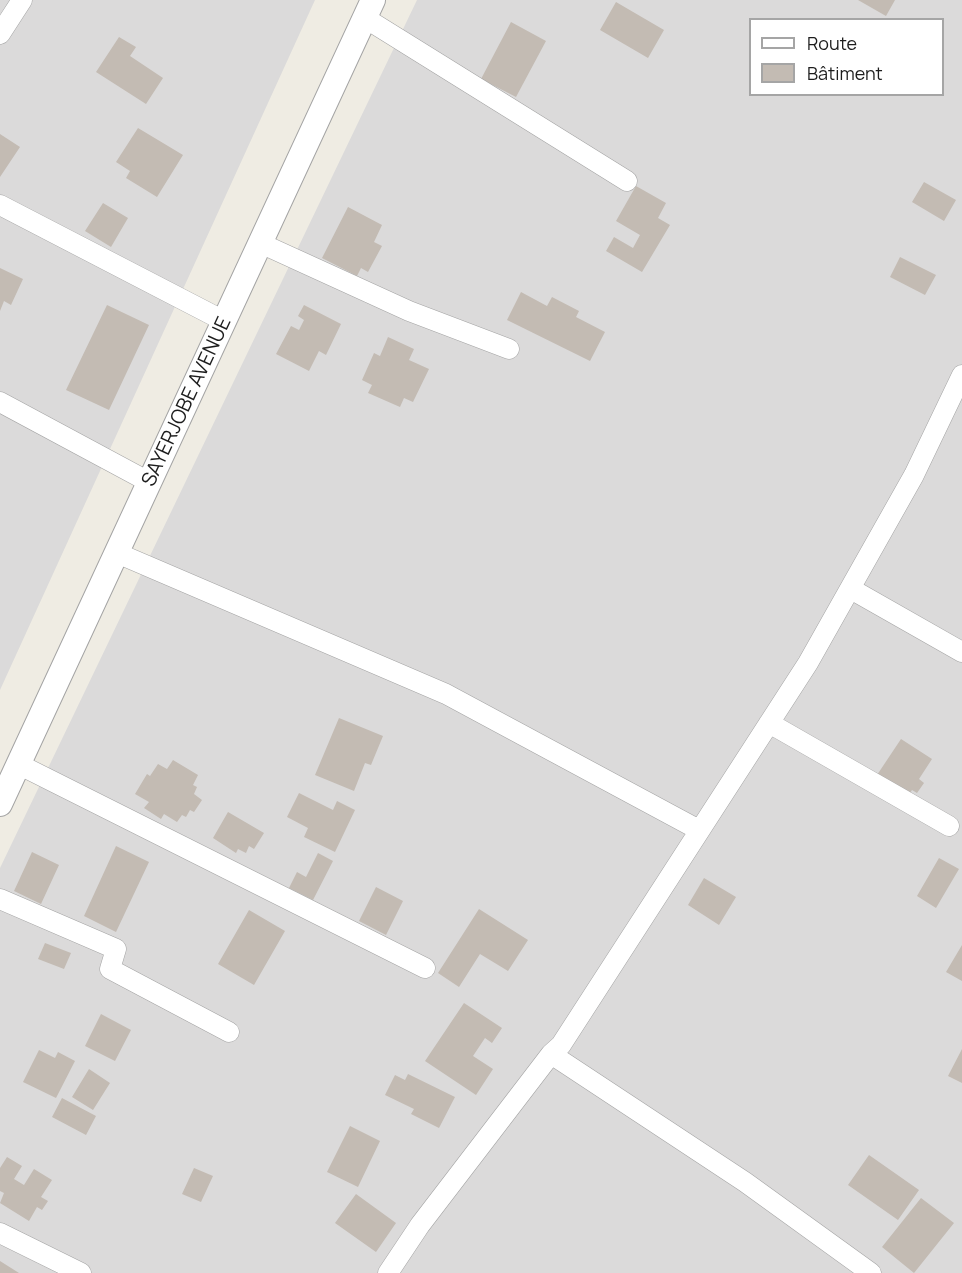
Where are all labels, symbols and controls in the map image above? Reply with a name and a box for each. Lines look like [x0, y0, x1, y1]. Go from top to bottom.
legend [749, 18, 944, 96]
text: Route [807, 31, 857, 55]
text: Bâtiment [807, 61, 883, 85]
street label: SAYERJOBE AVENUE [137, 313, 237, 491]

